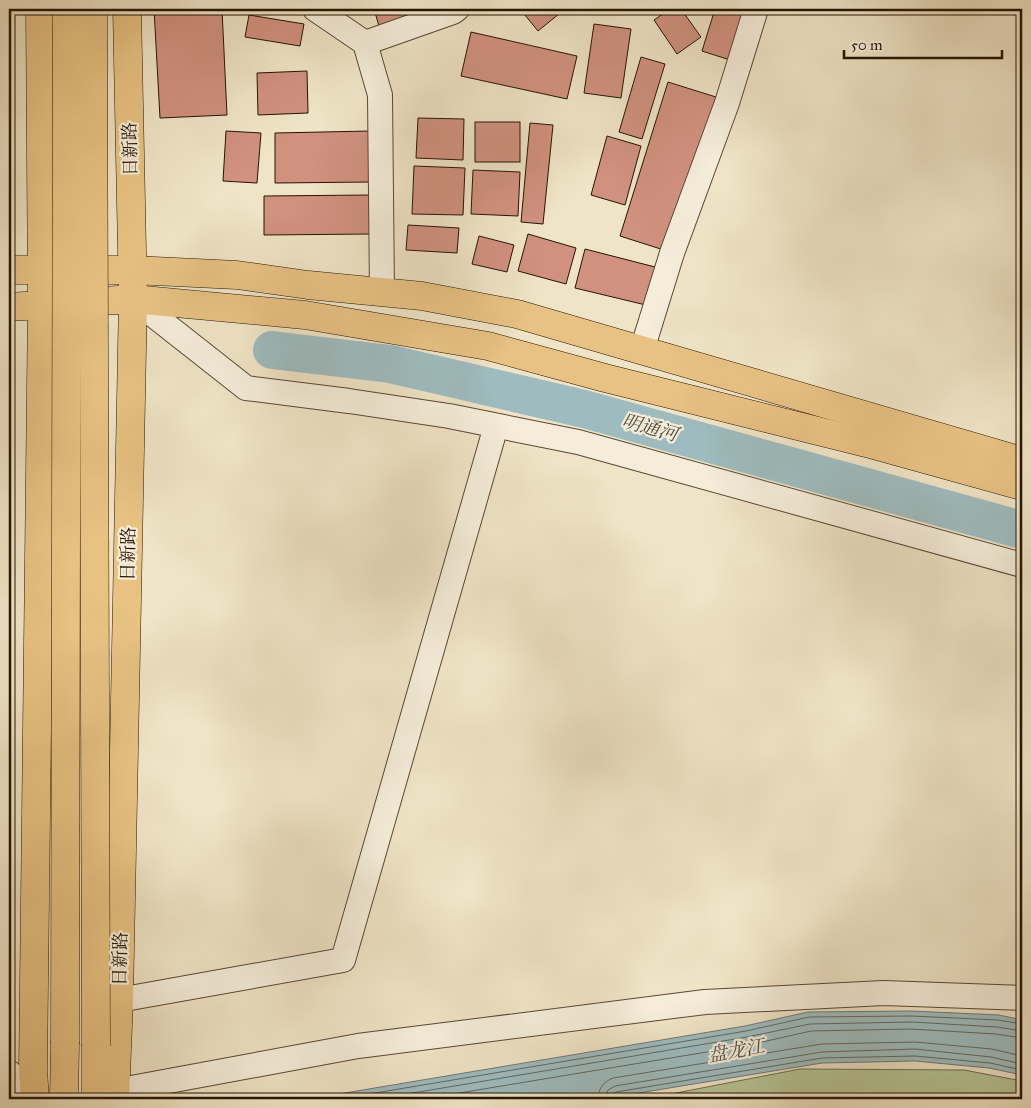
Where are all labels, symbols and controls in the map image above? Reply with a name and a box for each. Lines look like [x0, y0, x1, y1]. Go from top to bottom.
scale bar [844, 28, 1001, 60]
text: 50 m [851, 36, 883, 54]
street label: 日新路 [119, 122, 141, 176]
water label: 明通河 [619, 409, 683, 447]
street label: 日新路 [117, 527, 139, 581]
street label: 日新路 [109, 932, 131, 986]
water label: 盘龙江 [706, 1034, 769, 1067]

